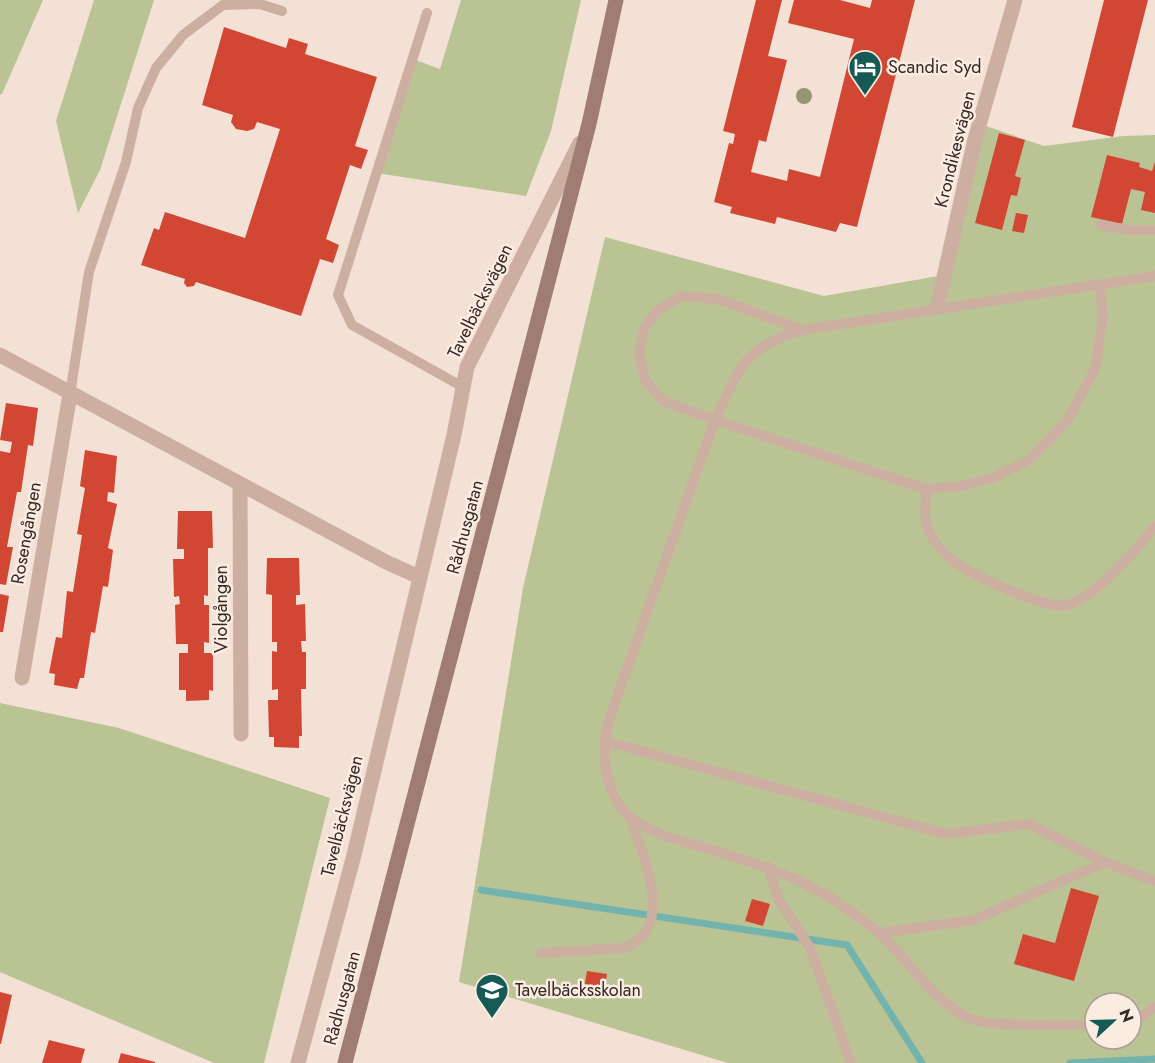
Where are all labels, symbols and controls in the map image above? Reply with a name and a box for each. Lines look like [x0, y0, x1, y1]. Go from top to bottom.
hotel icon: Scandic Syd [847, 49, 883, 96]
place label: Scandic Syd [888, 54, 982, 80]
street label: Krondikesvägen [928, 88, 982, 210]
street label: Tavelbäcksvägen [441, 239, 519, 363]
street label: Rådhusgatan [440, 477, 490, 577]
street label: Rosengången [4, 480, 48, 586]
street label: Violgången [208, 565, 234, 653]
street label: Tavelbäcksvägen [314, 752, 370, 880]
street label: Rådhusgatan [317, 948, 367, 1048]
school or university icon: Tavelbäcksskolan [474, 972, 510, 1019]
place label: Tavelbäcksskolan [515, 977, 641, 1003]
north arrow [1083, 991, 1143, 1051]
text: N [1113, 1005, 1139, 1026]

